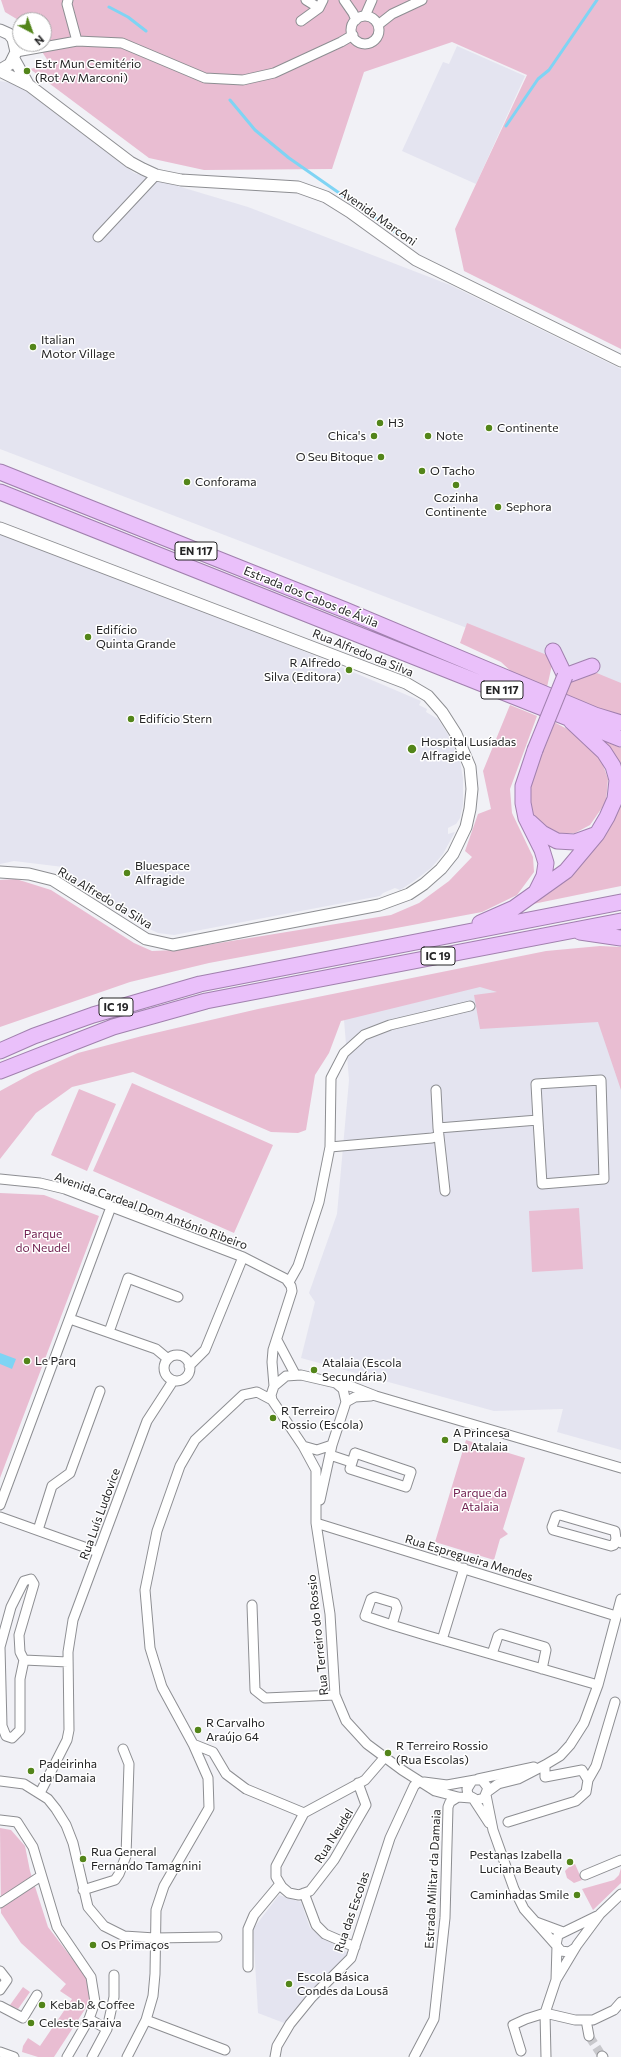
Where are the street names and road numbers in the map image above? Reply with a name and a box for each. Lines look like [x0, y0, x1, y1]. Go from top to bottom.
street label: Avenida Marconi [337, 185, 419, 249]
road number: EN 117 [175, 542, 217, 560]
street label: Estrada dos Cabos de Ávila [242, 563, 380, 631]
street label: Rua Alfredo da Silva [310, 626, 416, 680]
road number: EN 117 [481, 681, 523, 699]
street label: Rua Alfredo da Silva [55, 864, 155, 932]
road number: IC 19 [421, 947, 455, 965]
road number: IC 19 [99, 998, 133, 1016]
street label: Avenida Cardeal Dom António Ribeiro [53, 1169, 249, 1253]
street label: Rua Luís Ludovice [77, 1466, 123, 1562]
street label: Rua Espregueira Mendes [403, 1532, 535, 1584]
street label: Rua Terreiro do Rossio [304, 1574, 332, 1696]
street label: Rua Neudel [312, 1806, 356, 1866]
street label: Estrada Militar da Damaia [422, 1809, 444, 1949]
street label: Rua das Escolas [331, 1870, 373, 1954]

